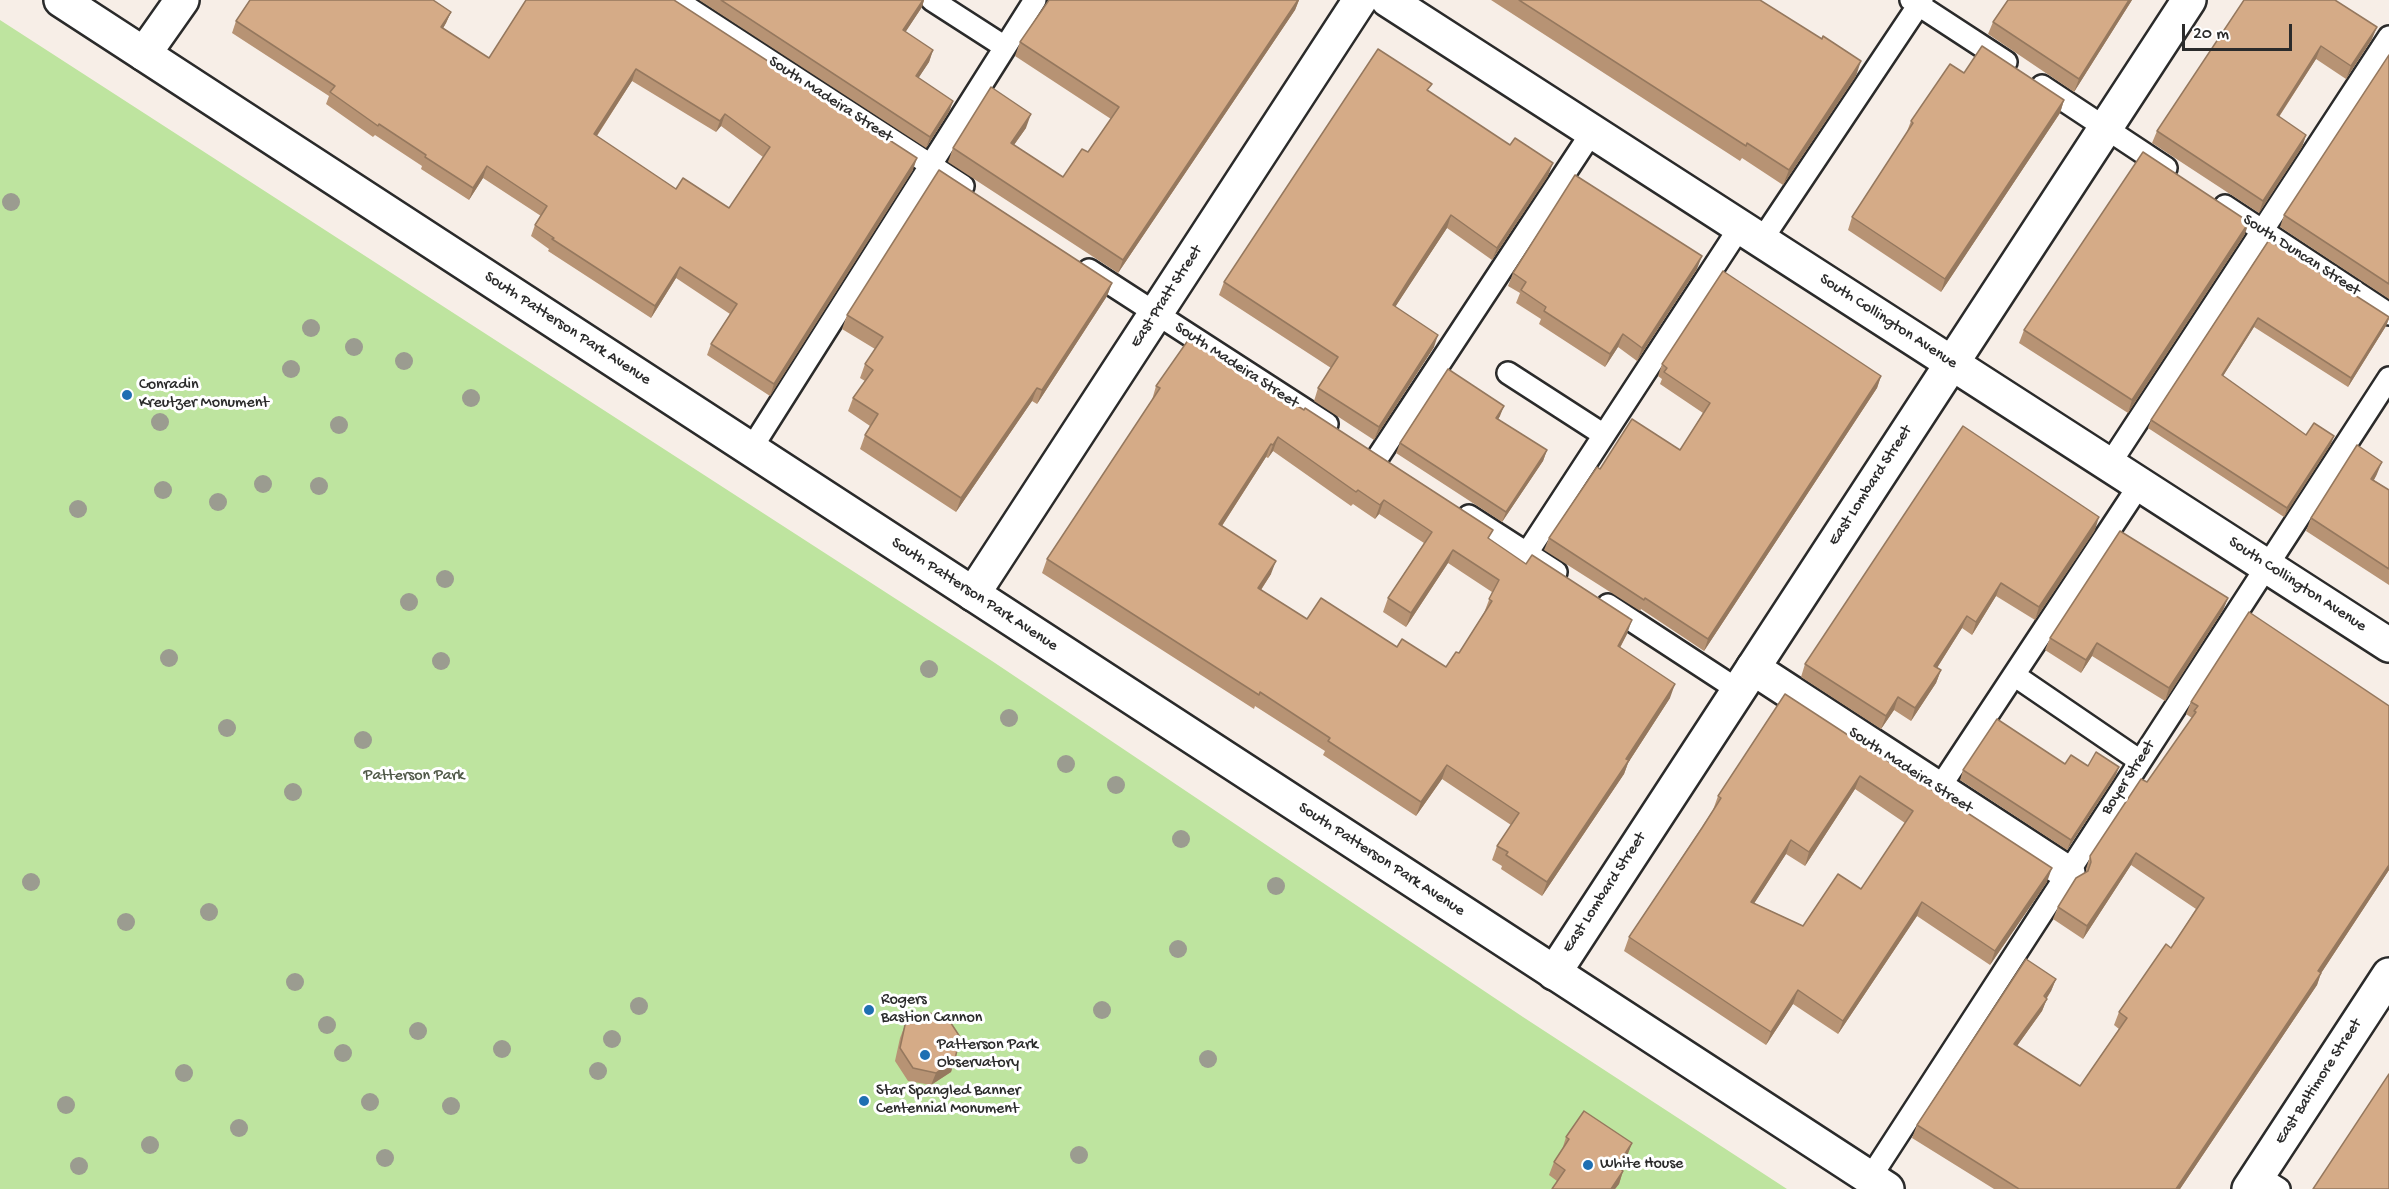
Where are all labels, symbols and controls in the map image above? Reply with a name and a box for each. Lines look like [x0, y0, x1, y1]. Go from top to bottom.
scale bar [2185, 12, 2294, 50]
text: 20 m [2193, 24, 2229, 45]
street label: South Madeira Street [764, 53, 896, 147]
street label: South Duncan Street [2239, 211, 2363, 301]
street label: East Pratt Street [1127, 242, 1207, 352]
street label: South Patterson Park Avenue [480, 268, 654, 390]
street label: South Collington Avenue [1815, 270, 1961, 374]
street label: South Madeira Street [1170, 319, 1302, 413]
place label: Conradin Kreutzer Monument [139, 376, 269, 414]
marker: Conradin Kreutzer Monument [120, 388, 134, 402]
street label: East Lombard Street [1825, 422, 1917, 550]
street label: South Collington Avenue [2224, 533, 2370, 637]
street label: South Patterson Park Avenue [887, 534, 1061, 656]
street label: South Madeira Street [1844, 724, 1976, 818]
street label: Boyer Street [2098, 737, 2160, 819]
park label: Patterson Park [364, 767, 464, 787]
street label: South Patterson Park Avenue [1294, 799, 1468, 921]
street label: East Lombard Street [1559, 829, 1651, 957]
place label: Rogers Bastion Cannon [881, 991, 982, 1029]
marker: Rogers Bastion Cannon [862, 1003, 876, 1017]
street label: East Baltimore Street [2271, 1016, 2367, 1148]
place label: Patterson Park Observatory [937, 1036, 1038, 1074]
marker: Patterson Park Observatory [918, 1048, 932, 1062]
place label: Star Spangled Banner Centennial Monument [876, 1082, 1020, 1120]
marker: Star Spangled Banner Centennial Monument [857, 1094, 871, 1108]
place label: White House [1600, 1155, 1683, 1175]
marker: White House [1581, 1158, 1595, 1172]

